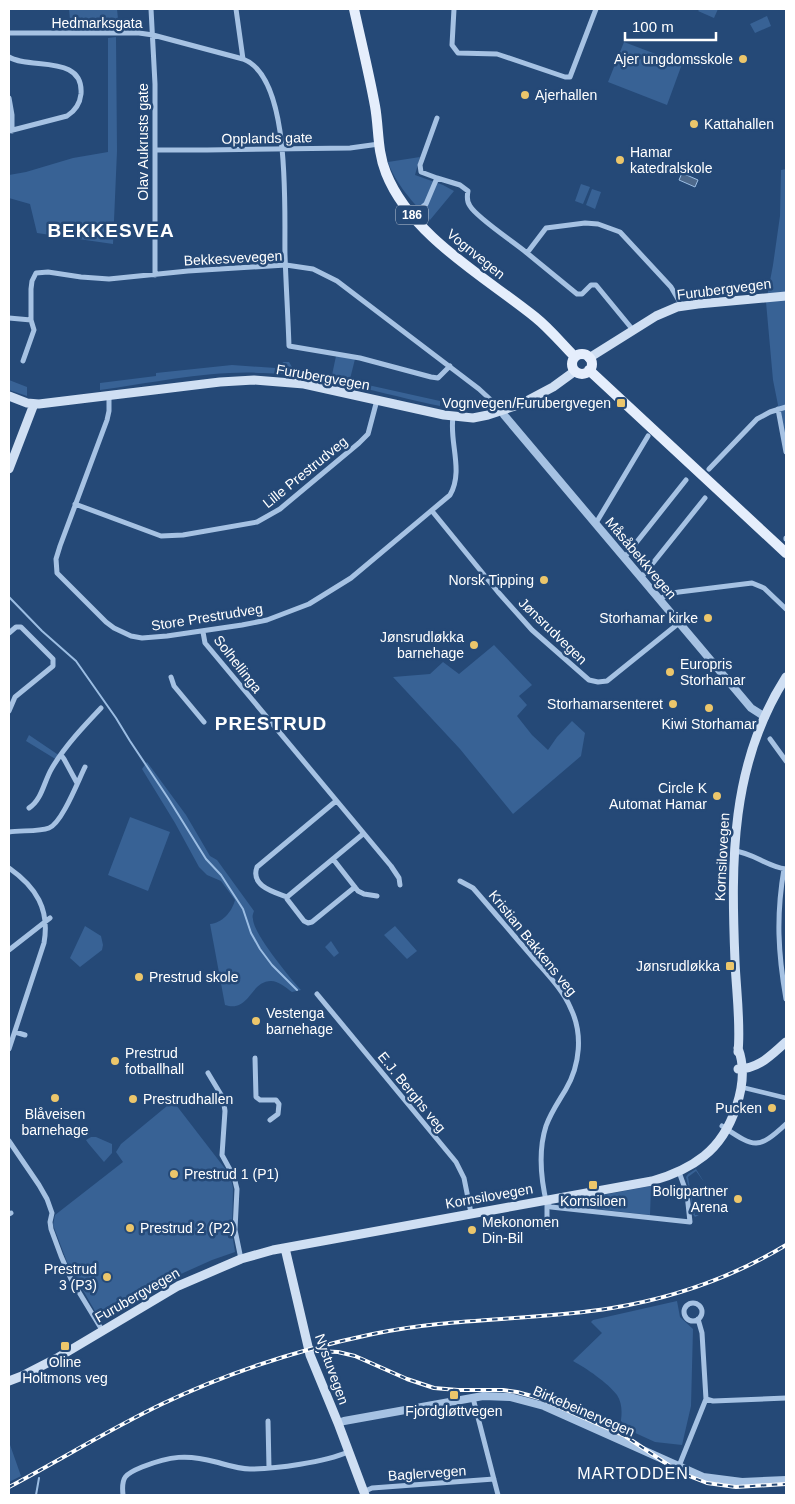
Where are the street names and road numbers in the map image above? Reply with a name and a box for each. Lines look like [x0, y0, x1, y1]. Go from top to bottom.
street label: Hedmarksgata [51, 15, 143, 31]
street label: Olav Aukrusts gate [135, 83, 151, 201]
street label: Opplands gate [221, 129, 313, 147]
road number: 186 [396, 206, 428, 224]
street label: Vognvegen [444, 226, 508, 282]
street label: Bekkesvevegen [183, 247, 283, 269]
street label: Furubergvegen [676, 275, 772, 303]
street label: Furubergvegen [275, 361, 371, 393]
street label: Lille Prestrudveg [259, 433, 351, 511]
street label: Måsåbekkvegen [602, 514, 680, 602]
street label: Jønsrudvegen [516, 594, 590, 668]
street label: Store Prestrudveg [150, 600, 264, 634]
street label: Solhellinga [211, 632, 266, 696]
street label: Kornsilovegen [712, 812, 732, 902]
street label: Kristian Bakkens veg [486, 887, 580, 999]
street label: E.J. Berghs veg [375, 1049, 449, 1135]
street label: Kornsilovegen [444, 1180, 534, 1212]
street label: Furubergvegen [92, 1264, 182, 1326]
street label: Nystuvegen [312, 1332, 352, 1406]
street label: Birkebeinervegen [531, 1382, 637, 1440]
street label: Baglervegen [387, 1462, 467, 1484]

